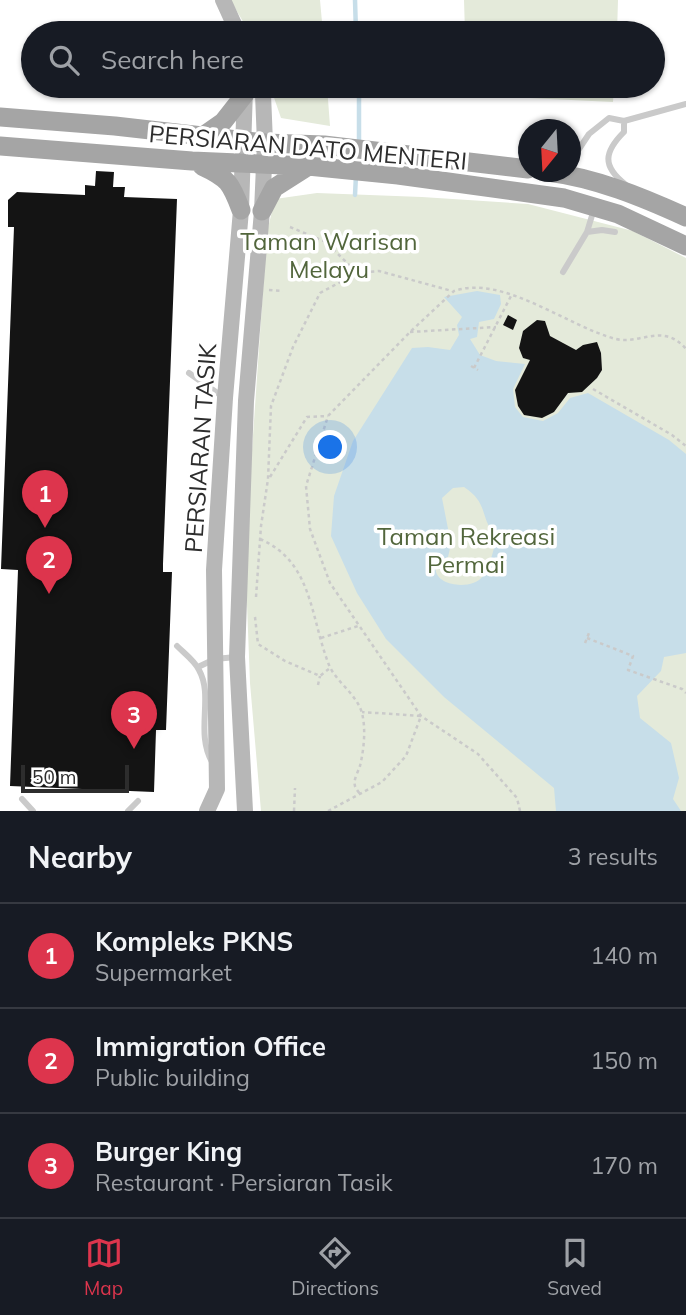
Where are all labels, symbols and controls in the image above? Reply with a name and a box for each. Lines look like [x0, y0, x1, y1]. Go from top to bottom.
search box [21, 21, 665, 98]
icon: search [45, 41, 83, 79]
text: Search here [101, 43, 244, 76]
street label: PERSIARAN DATO MENTERI [148, 118, 468, 176]
north arrow [518, 119, 581, 182]
park label: Taman Warisan Melayu [240, 226, 418, 284]
street label: PERSIARAN TASIK [178, 342, 222, 554]
your location [313, 430, 347, 464]
pin: 1 [22, 470, 68, 528]
park label: Taman Rekreasi Permai [377, 521, 555, 579]
pin: 2 [26, 536, 72, 594]
pin: 3 [111, 691, 157, 749]
scale bar [21, 762, 130, 794]
text: 50 m [32, 765, 76, 789]
text: Nearby [28, 838, 132, 876]
text: 3 results [568, 842, 658, 871]
text: Kompleks PKNS [95, 925, 293, 958]
text: 1 [44, 941, 58, 970]
text: 140 m [590, 941, 658, 970]
text: Supermarket [95, 958, 232, 987]
text: Immigration Office [95, 1030, 326, 1063]
text: 2 [44, 1046, 58, 1075]
text: 150 m [590, 1046, 658, 1075]
text: Public building [95, 1063, 250, 1092]
text: Burger King [95, 1135, 242, 1168]
text: 3 [44, 1151, 58, 1180]
text: 170 m [590, 1151, 658, 1180]
text: Restaurant · Persiaran Tasik [95, 1168, 393, 1197]
tab: Map [84, 1234, 123, 1300]
tab: Directions [291, 1234, 379, 1300]
tab: Saved [547, 1234, 602, 1300]

